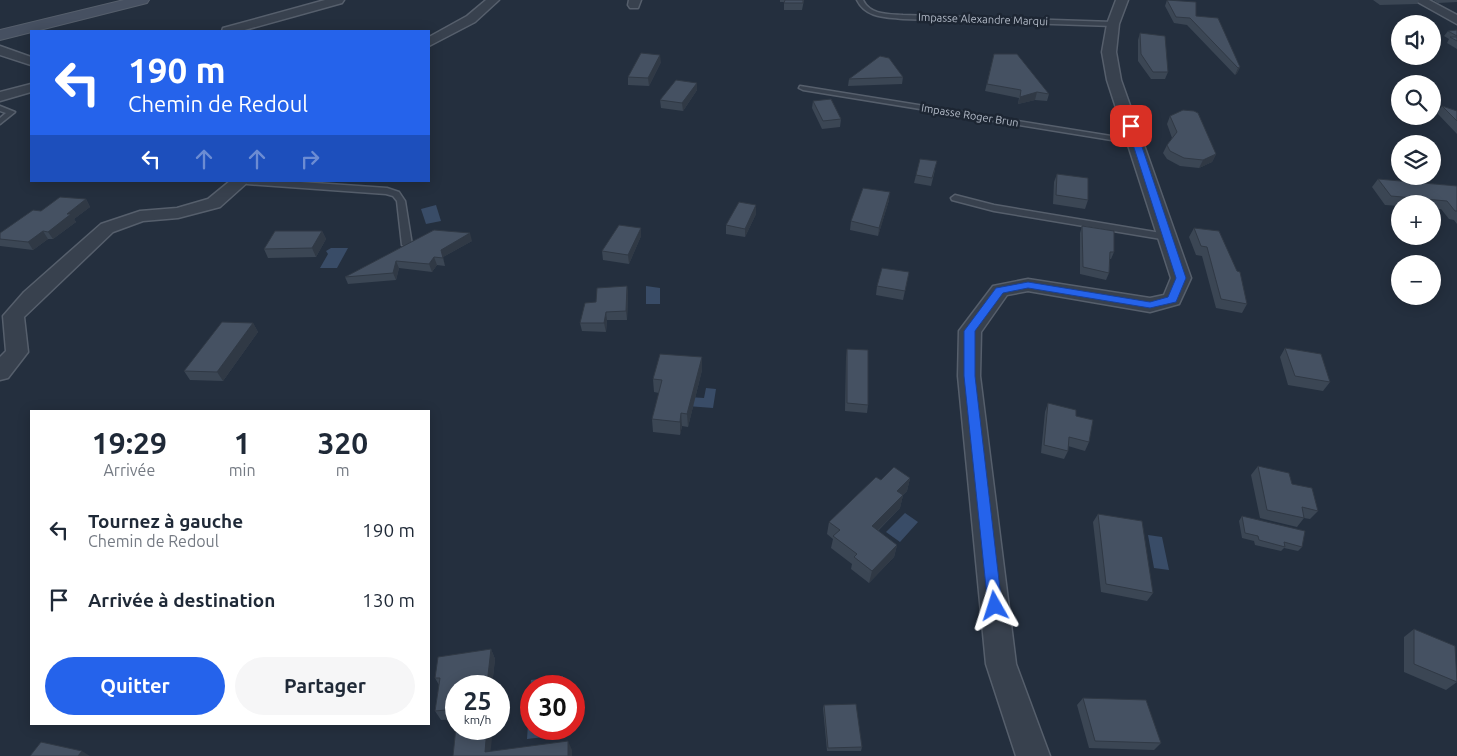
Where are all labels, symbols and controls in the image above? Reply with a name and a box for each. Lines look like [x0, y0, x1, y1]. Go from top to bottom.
street label: Impasse Alexandre Marqui [918, 11, 1048, 27]
map controls [1391, 15, 1441, 305]
button: sound [1391, 15, 1441, 65]
icon: left [45, 50, 110, 115]
text: 190 m [128, 50, 226, 90]
button: search [1391, 75, 1441, 125]
text: Chemin de Redoul [128, 91, 308, 116]
street label: Impasse Roger Brun [920, 101, 1020, 129]
pin [1110, 105, 1152, 147]
icon: arrive [1117, 112, 1145, 140]
button: layers [1391, 135, 1441, 185]
icon: left [137, 145, 165, 173]
icon: ahead [190, 145, 218, 173]
icon: ahead [243, 145, 271, 173]
icon: right [296, 145, 324, 173]
button: + [1391, 195, 1441, 245]
button: − [1391, 255, 1441, 305]
text: 19:29 [92, 426, 167, 460]
text: 1 [234, 426, 251, 460]
text: 320 [317, 426, 368, 460]
text: Arrivée [103, 461, 155, 479]
text: min [229, 461, 256, 479]
text: m [336, 461, 350, 479]
text: Tournez à gauche [88, 510, 243, 532]
icon: left [45, 516, 73, 544]
text: 190 m [362, 519, 415, 541]
text: Chemin de Redoul [88, 532, 219, 550]
position arrow [968, 579, 1020, 631]
icon: arrive [45, 586, 73, 614]
text: Arrivée à destination [88, 589, 275, 611]
text: 130 m [362, 589, 415, 611]
button: Quitter [45, 657, 225, 715]
button: Partager [235, 657, 415, 715]
speed limit sign: 30 [520, 675, 585, 740]
text: 25 [463, 687, 492, 715]
text: km/h [464, 713, 491, 726]

